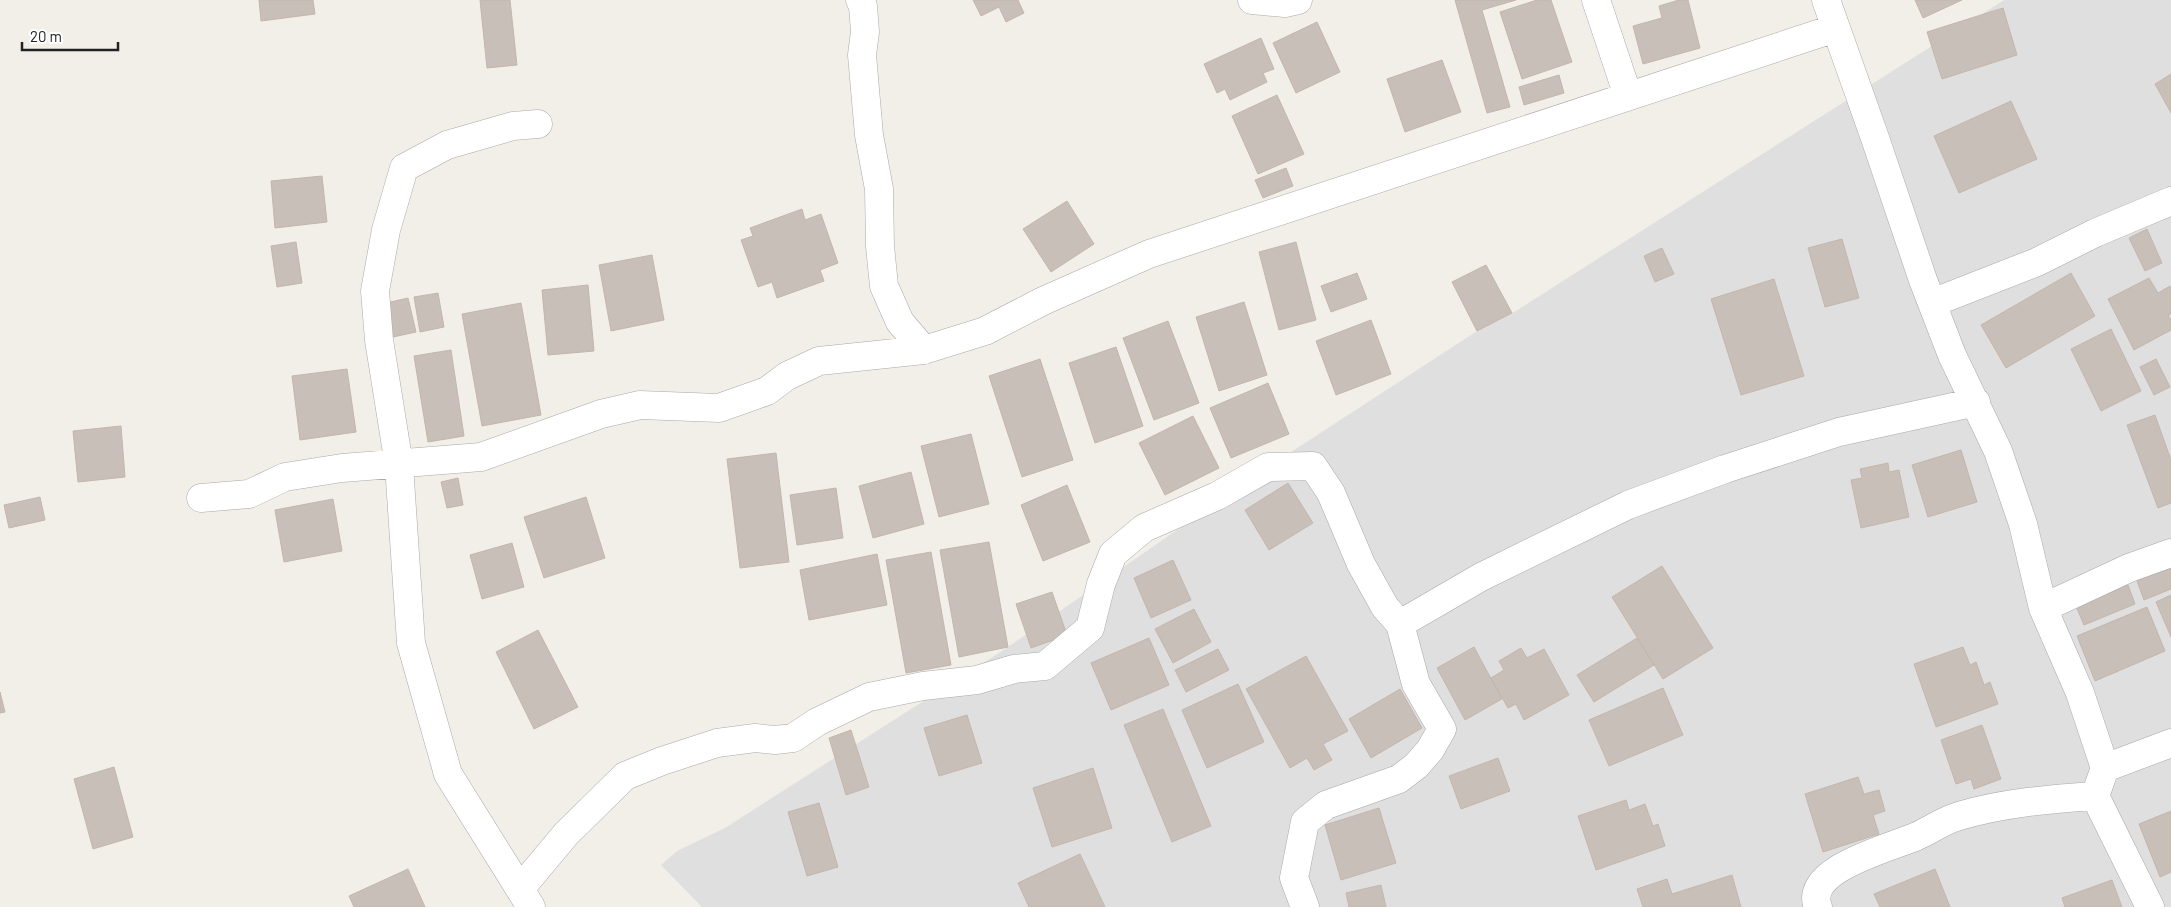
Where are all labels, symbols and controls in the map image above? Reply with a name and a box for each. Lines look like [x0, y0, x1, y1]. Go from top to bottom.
scale bar [22, 20, 119, 52]
text: 20 m [30, 27, 62, 45]

